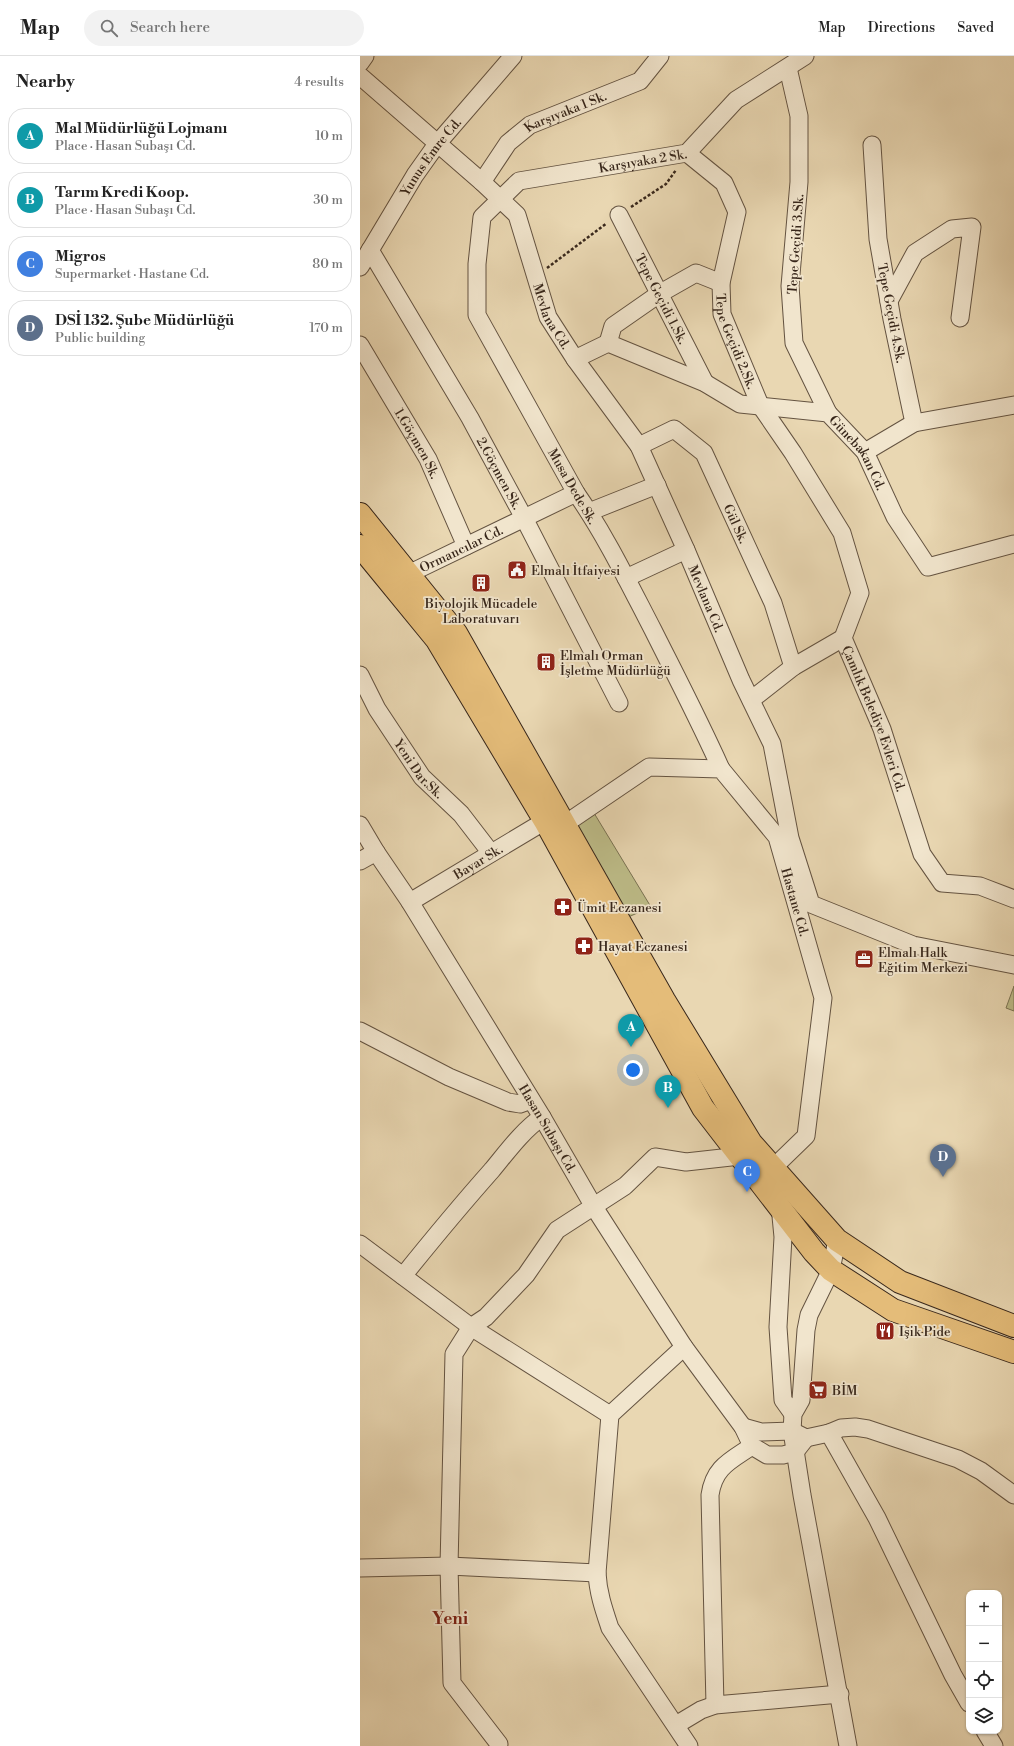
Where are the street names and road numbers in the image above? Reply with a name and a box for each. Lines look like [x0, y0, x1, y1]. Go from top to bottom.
street label: Karşıyaka 1 Sk. [521, 88, 609, 136]
street label: Yunus Emre Cd. [397, 115, 465, 200]
street label: Karşıyaka 2 Sk. [597, 146, 688, 177]
street label: Tepe Geçidi 3.Sk. [785, 193, 807, 295]
street label: Tepe Geçidi 1.Sk. [631, 251, 691, 347]
street label: Tepe Geçidi 4.Sk. [874, 262, 909, 364]
street label: Mevlana Cd. [529, 282, 574, 352]
street label: Tepe Geçidi 2.Sk. [712, 293, 759, 392]
street label: 1.Göçmen Sk. [391, 406, 443, 481]
street label: Günebakan Cd. [825, 412, 888, 493]
street label: 2.Göçmen Sk. [473, 434, 525, 513]
street label: Musa Dede Sk. [544, 446, 600, 527]
street label: Gül Sk. [720, 502, 751, 546]
street label: Ormancılar Cd. [417, 522, 506, 576]
street label: Mevlana Cd. [684, 563, 727, 635]
street label: Çamlık Belediye Evleri Cd. [838, 643, 909, 794]
street label: Yeni Dar.Sk. [390, 735, 447, 802]
street label: Bayar Sk. [450, 841, 506, 884]
street label: Hastane Cd. [777, 866, 812, 938]
street label: Hasan Subaşı Cd. [515, 1081, 580, 1176]

